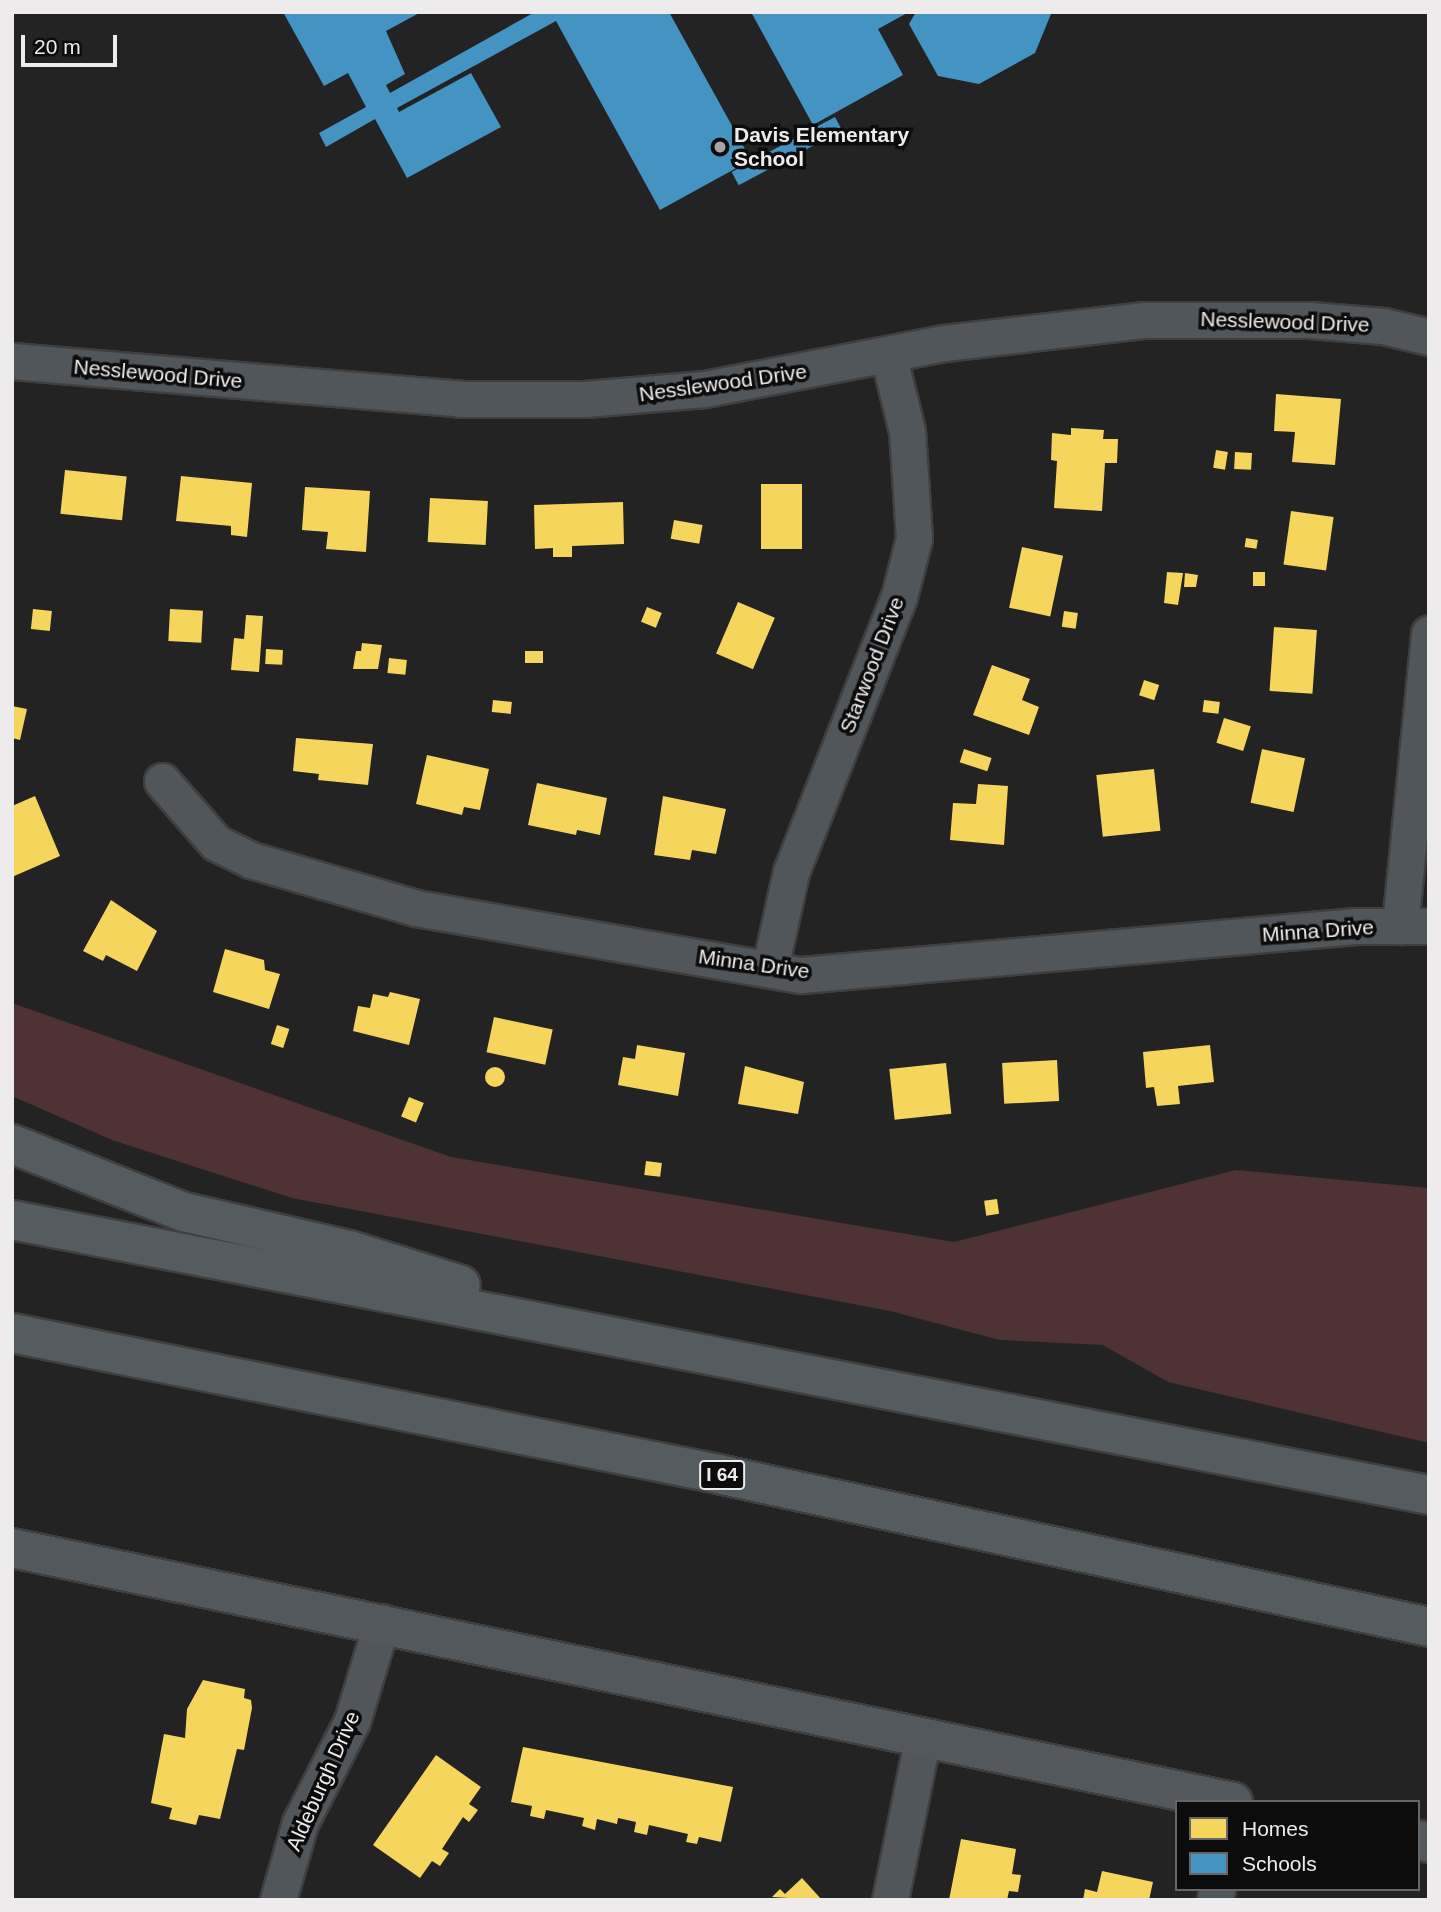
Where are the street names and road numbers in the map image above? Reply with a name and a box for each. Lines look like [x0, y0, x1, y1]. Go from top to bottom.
street label: Nesslewood Drive [1200, 306, 1370, 338]
street label: Nesslewood Drive [73, 354, 243, 394]
street label: Nesslewood Drive [637, 359, 809, 407]
street label: Starwood Drive [835, 593, 909, 737]
street label: Minna Drive [1261, 915, 1375, 947]
street label: Minna Drive [697, 944, 811, 984]
road number: I 64 [698, 1460, 746, 1490]
street label: Aldeburgh Drive [281, 1707, 365, 1855]

